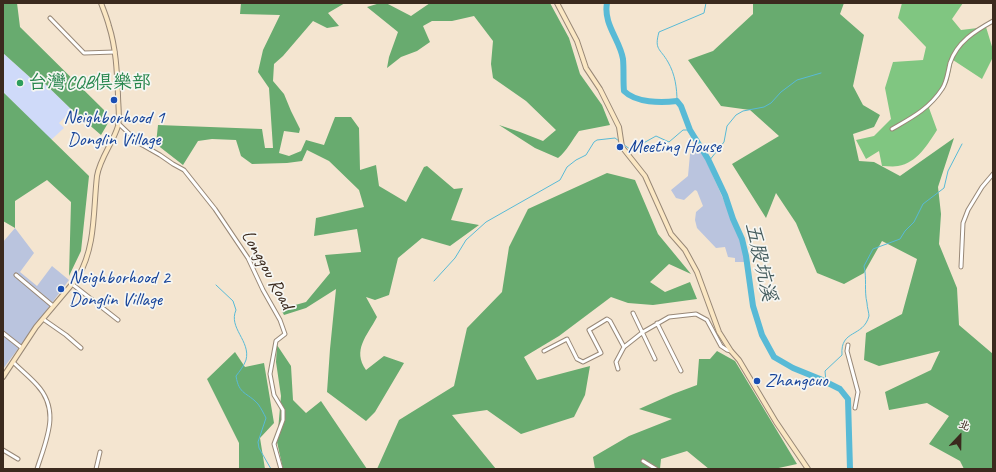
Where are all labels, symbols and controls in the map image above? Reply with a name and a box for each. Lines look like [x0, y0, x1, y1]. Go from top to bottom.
place label: 台灣CQB俱樂部 [28, 72, 151, 94]
marker: 台灣CQB俱樂部 [15, 78, 25, 88]
marker: Neighborhood 1 Donglin Village [109, 95, 119, 105]
place label: Neighborhood 1 Donglin Village [63, 107, 165, 151]
place label: Meeting House [628, 136, 721, 158]
marker: Meeting House [615, 142, 625, 152]
water label: 五股坑溪 [739, 220, 781, 304]
street label: Longgou Road [236, 226, 298, 314]
place label: Neighborhood 2 Donglin Village [69, 267, 170, 311]
marker: Neighborhood 2 Donglin Village [56, 284, 66, 294]
place label: Zhangcuo [765, 370, 828, 392]
marker: Zhangcuo [752, 376, 762, 386]
north arrow [940, 416, 980, 456]
text: 北 [957, 416, 972, 433]

